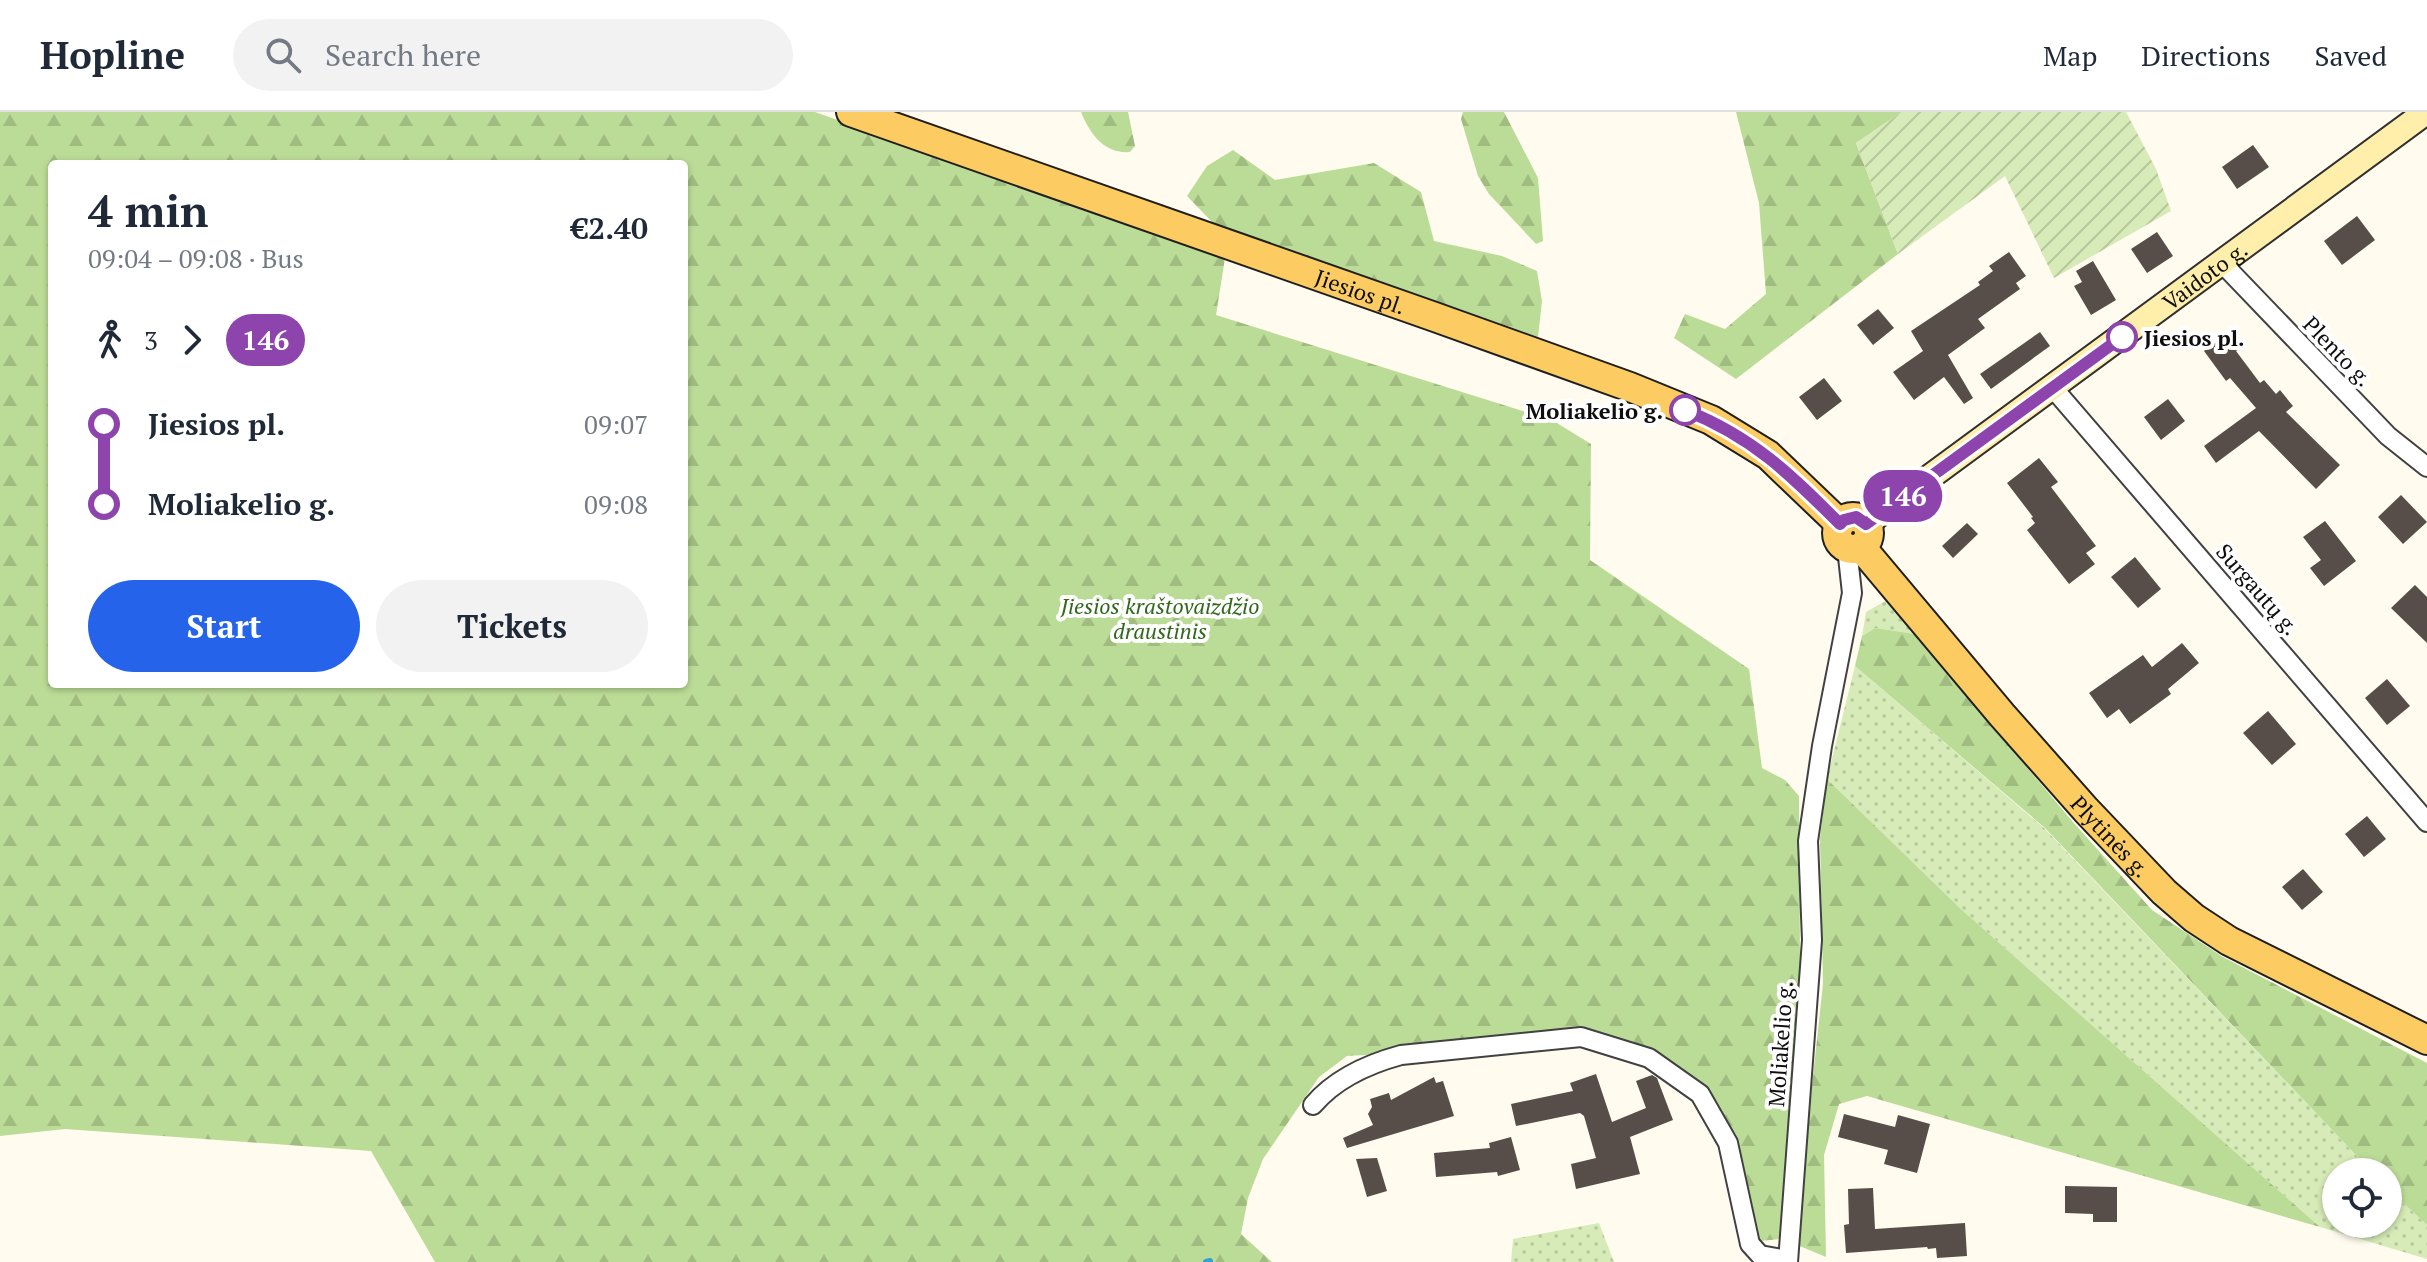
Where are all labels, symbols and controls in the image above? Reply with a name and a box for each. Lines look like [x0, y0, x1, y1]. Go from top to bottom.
search box [233, 19, 793, 91]
text: Hopline [40, 30, 185, 80]
icon: search [261, 33, 305, 77]
text: Search here [325, 35, 481, 75]
text: Map [2043, 37, 2097, 74]
text: Directions [2141, 37, 2271, 74]
text: Saved [2315, 37, 2387, 74]
text: 4 min [88, 181, 208, 240]
text: €2.40 [571, 208, 648, 248]
street label: Vaidoto g. [2156, 234, 2253, 316]
text: 09:04 – 09:08 · Bus [88, 241, 304, 275]
street label: Jiesios pl. [1312, 262, 1409, 320]
street label: Plento g. [2297, 310, 2379, 392]
icon: walk [88, 318, 132, 362]
icon: forward [170, 318, 214, 362]
text: 146 [242, 321, 289, 358]
marker: Jiesios pl. [2107, 322, 2137, 352]
text: 3 [144, 323, 158, 357]
place label: Jiesios pl. [2144, 323, 2245, 352]
marker: Moliakelio g. [1670, 395, 1700, 425]
place label: Moliakelio g. [1526, 396, 1663, 425]
text: Jiesios pl. [148, 404, 285, 444]
text: 09:07 [584, 407, 648, 441]
line badge: 146 [1857, 470, 1949, 522]
text: 146 [1879, 477, 1927, 514]
text: Moliakelio g. [148, 484, 335, 524]
text: 09:08 [584, 487, 648, 521]
street label: Surgautų g. [2210, 537, 2306, 641]
button: Start [88, 580, 360, 672]
button: Tickets [376, 580, 648, 672]
park label: Jiesios kraštovaizdžio draustinis [1060, 591, 1259, 645]
street label: Plytinės g. [2065, 789, 2157, 883]
street label: Moliakelio g. [1761, 980, 1799, 1108]
map controls [2322, 1158, 2402, 1238]
button: locate [2322, 1158, 2402, 1238]

